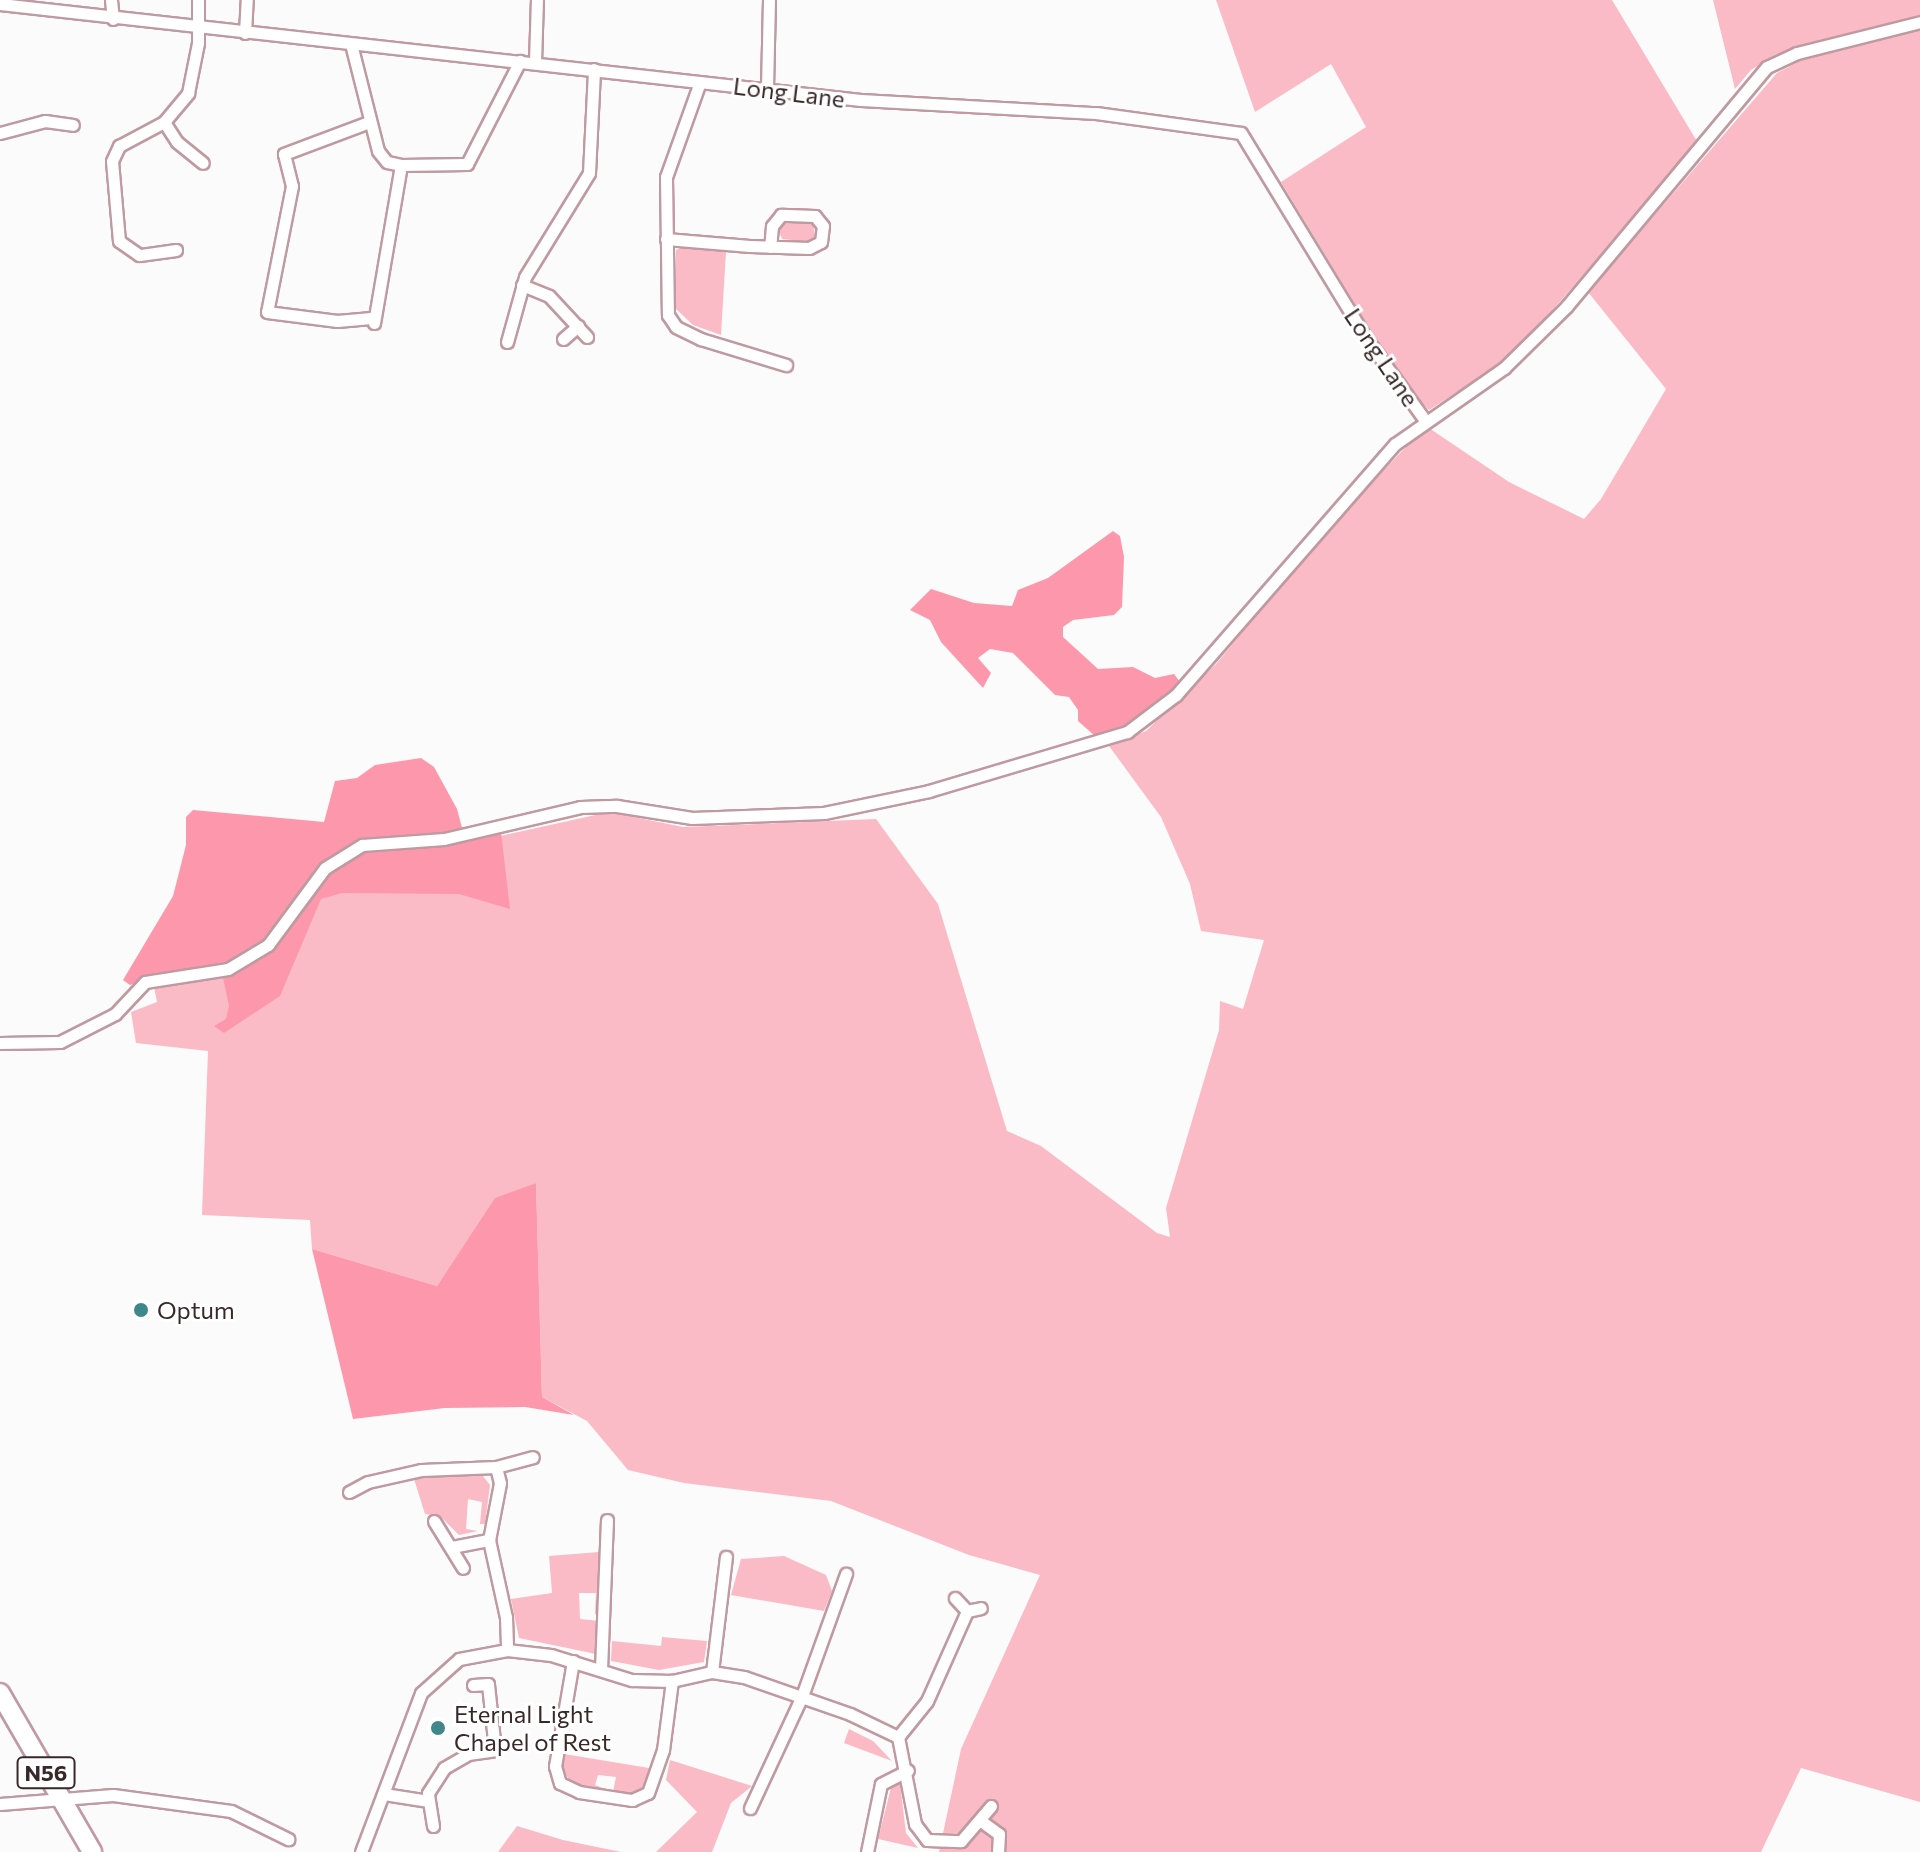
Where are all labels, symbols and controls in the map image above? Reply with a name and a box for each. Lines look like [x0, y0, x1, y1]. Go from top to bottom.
street label: Long Lane [732, 71, 846, 113]
street label: Long Lane [1339, 302, 1425, 412]
place label: Optum [157, 1296, 235, 1324]
marker: Optum [132, 1301, 150, 1319]
place label: Eternal Light Chapel of Rest [454, 1700, 611, 1756]
marker: Eternal Light Chapel of Rest [429, 1719, 447, 1737]
road number: N56 [16, 1755, 76, 1791]

